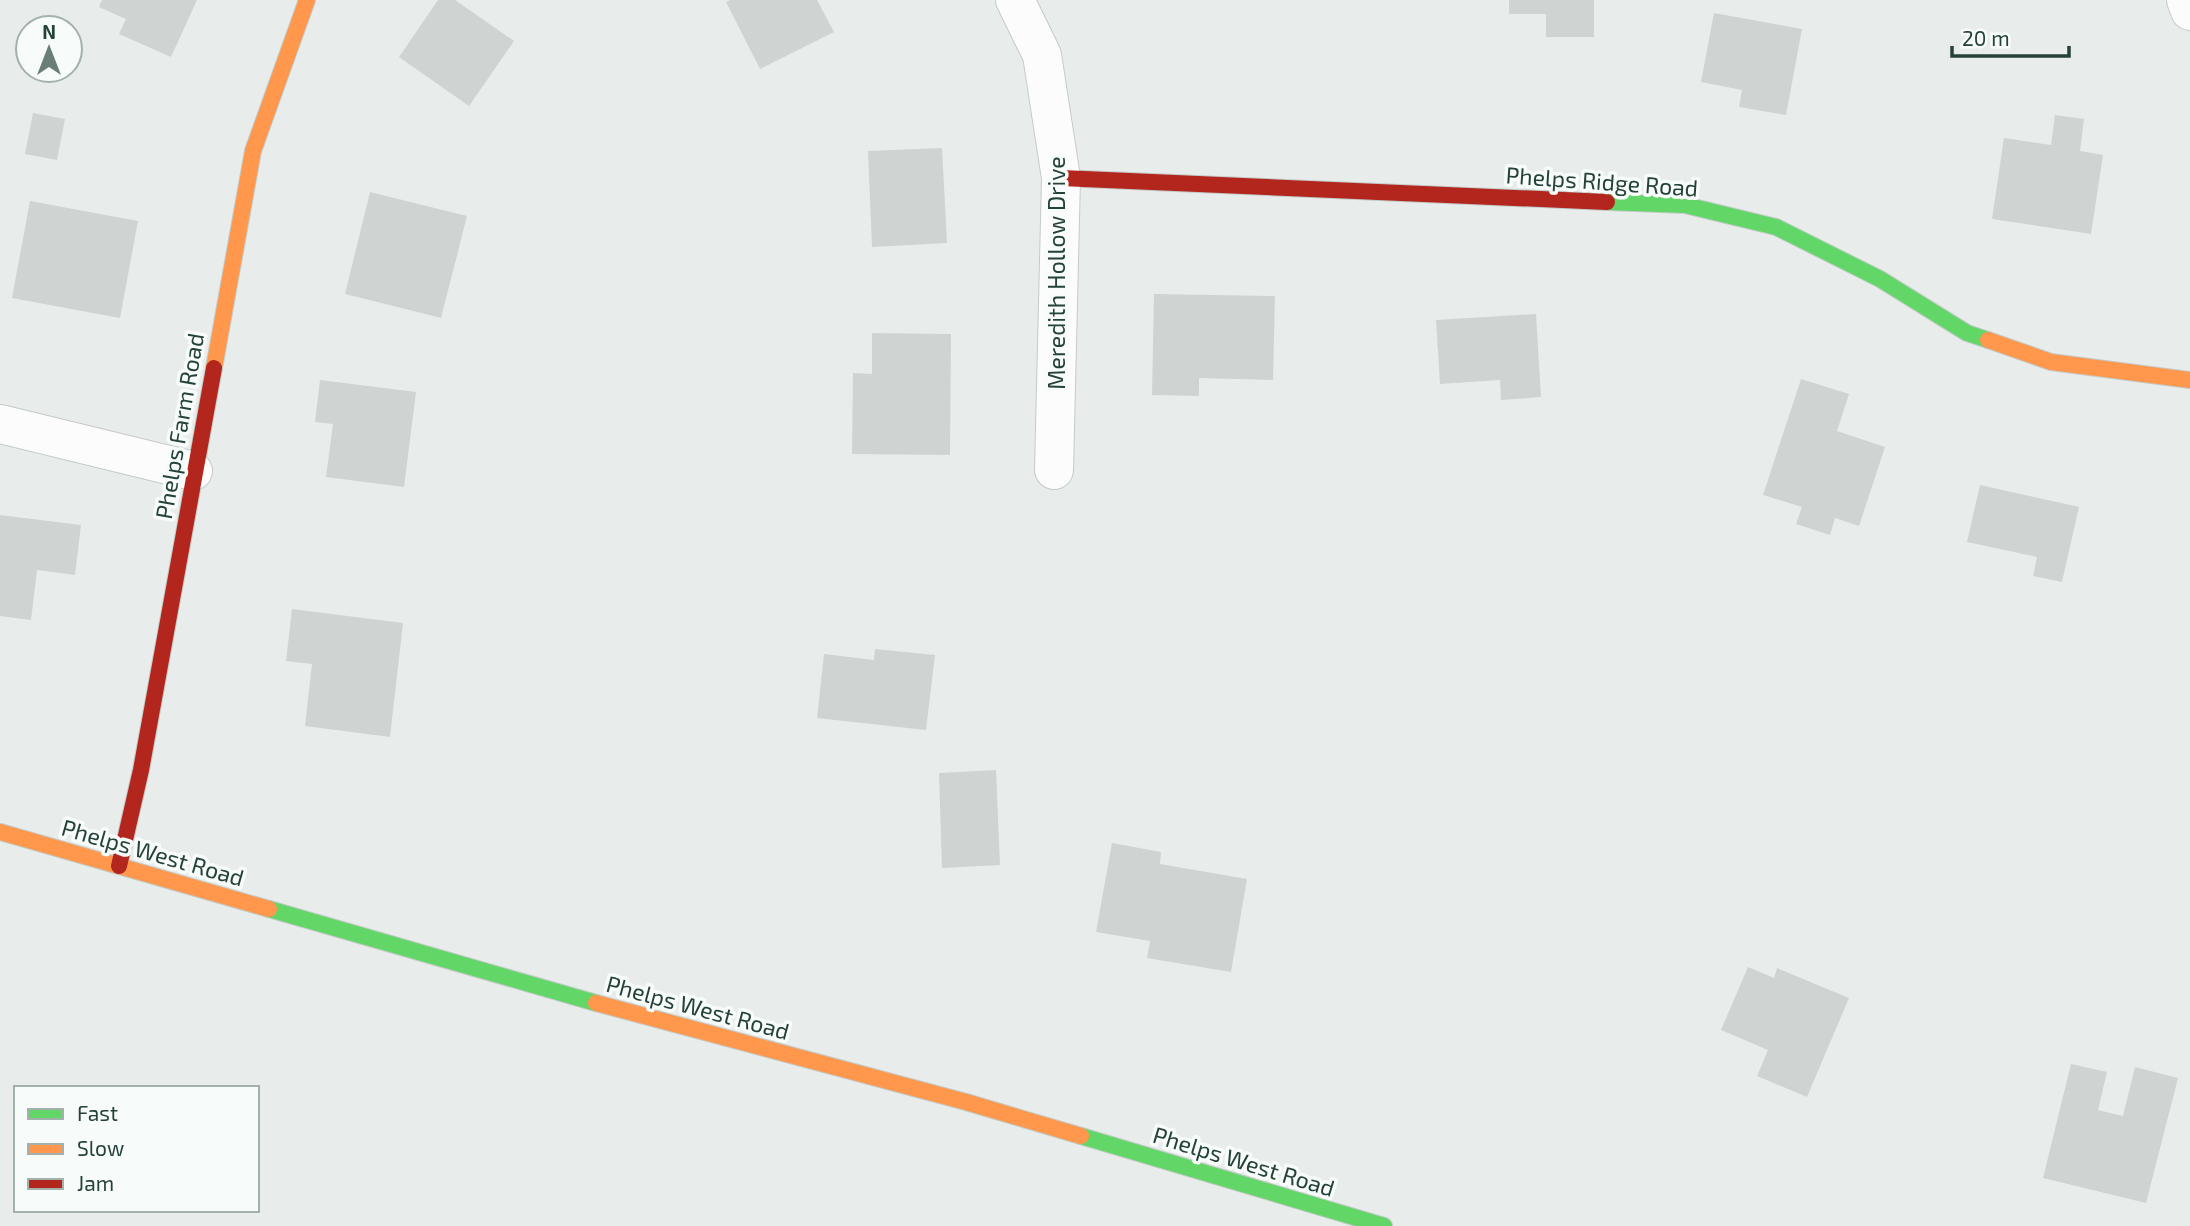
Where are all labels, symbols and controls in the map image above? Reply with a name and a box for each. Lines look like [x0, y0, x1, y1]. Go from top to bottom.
north arrow [14, 14, 84, 84]
scale bar [1952, 14, 2069, 58]
text: N [42, 20, 56, 43]
text: 20 m [1962, 25, 2010, 50]
street label: Meredith Hollow Drive [1042, 156, 1070, 390]
street label: Phelps Ridge Road [1505, 160, 1699, 202]
street label: Phelps Farm Road [149, 331, 209, 521]
street label: Phelps West Road [59, 813, 247, 891]
street label: Phelps West Road [603, 969, 793, 1045]
legend [14, 1086, 259, 1212]
text: Fast [77, 1100, 118, 1125]
street label: Phelps West Road [1150, 1120, 1338, 1202]
text: Slow [77, 1135, 124, 1160]
text: Jam [77, 1170, 114, 1195]

